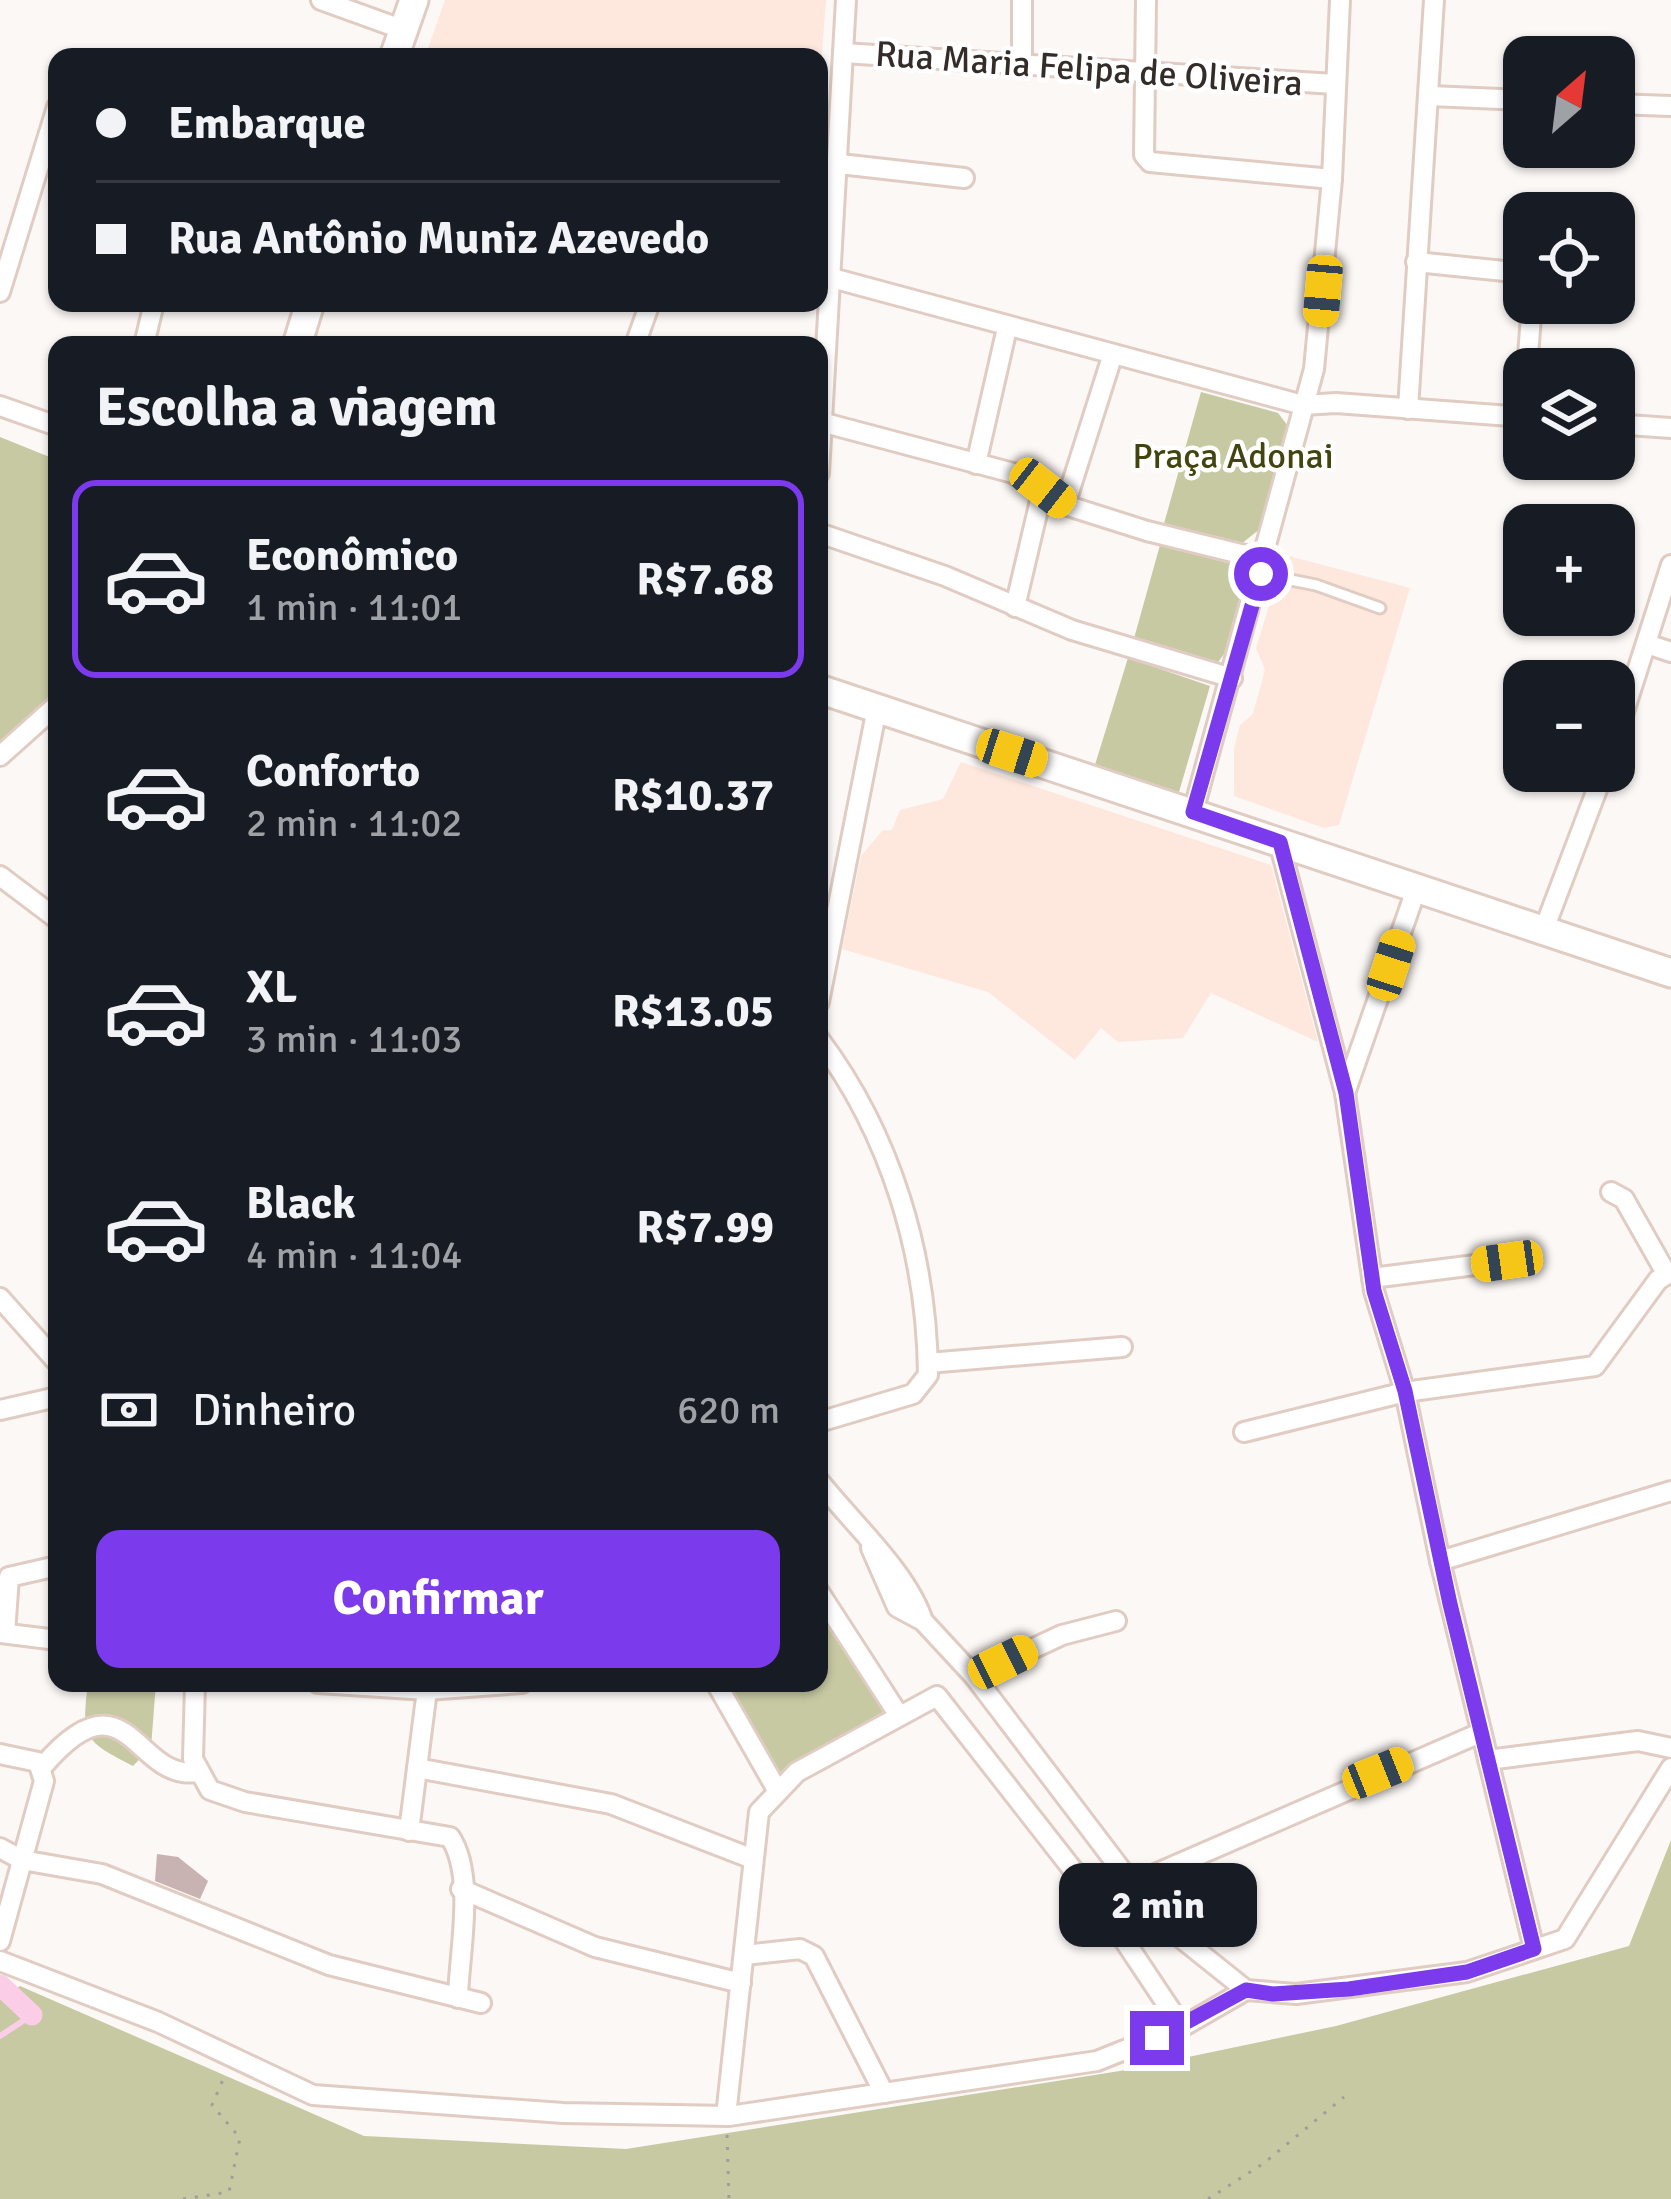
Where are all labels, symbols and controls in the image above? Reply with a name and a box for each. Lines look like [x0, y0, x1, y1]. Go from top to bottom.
street label: Rua Maria Felipa de Oliveira [874, 32, 1304, 106]
north arrow [1503, 36, 1635, 168]
map controls [1503, 36, 1635, 792]
text: Embarque [168, 96, 366, 151]
button: locate [1503, 192, 1635, 324]
text: Rua Antônio Muniz Azevedo [168, 211, 709, 266]
car [1302, 254, 1344, 328]
button: layers [1503, 348, 1635, 480]
text: Escolha a viagem [96, 374, 497, 441]
park label: Praça Adonai [1132, 434, 1334, 479]
car [1004, 452, 1082, 524]
button: + [1503, 504, 1635, 636]
icon: car [102, 525, 210, 633]
text: Econômico [246, 528, 458, 583]
route start [1234, 547, 1288, 601]
text: R$7.68 [636, 552, 774, 607]
text: 1 min · 11:01 [246, 583, 462, 631]
button: − [1503, 660, 1635, 792]
car [972, 725, 1052, 781]
icon: car [102, 741, 210, 849]
text: Conforto [246, 744, 420, 799]
text: R$10.37 [612, 768, 774, 823]
text: 2 min · 11:02 [246, 799, 462, 847]
car [1363, 925, 1419, 1005]
icon: car [102, 957, 210, 1065]
text: XL [246, 960, 297, 1015]
text: R$13.05 [612, 984, 774, 1039]
text: 3 min · 11:03 [246, 1015, 462, 1063]
icon: car [102, 1173, 210, 1281]
text: Black [246, 1176, 356, 1231]
text: R$7.99 [636, 1200, 774, 1255]
text: 4 min · 11:04 [246, 1231, 462, 1279]
car [1469, 1238, 1545, 1284]
icon: cash [96, 1377, 162, 1443]
text: Dinheiro [192, 1383, 356, 1438]
text: 620 m [677, 1386, 780, 1434]
button: Confirmar [96, 1530, 780, 1668]
car [963, 1630, 1043, 1694]
car [1338, 1743, 1418, 1803]
callout: 2 min [1058, 1864, 1256, 1948]
text: 2 min [1111, 1881, 1205, 1929]
route end [1130, 2011, 1184, 2065]

